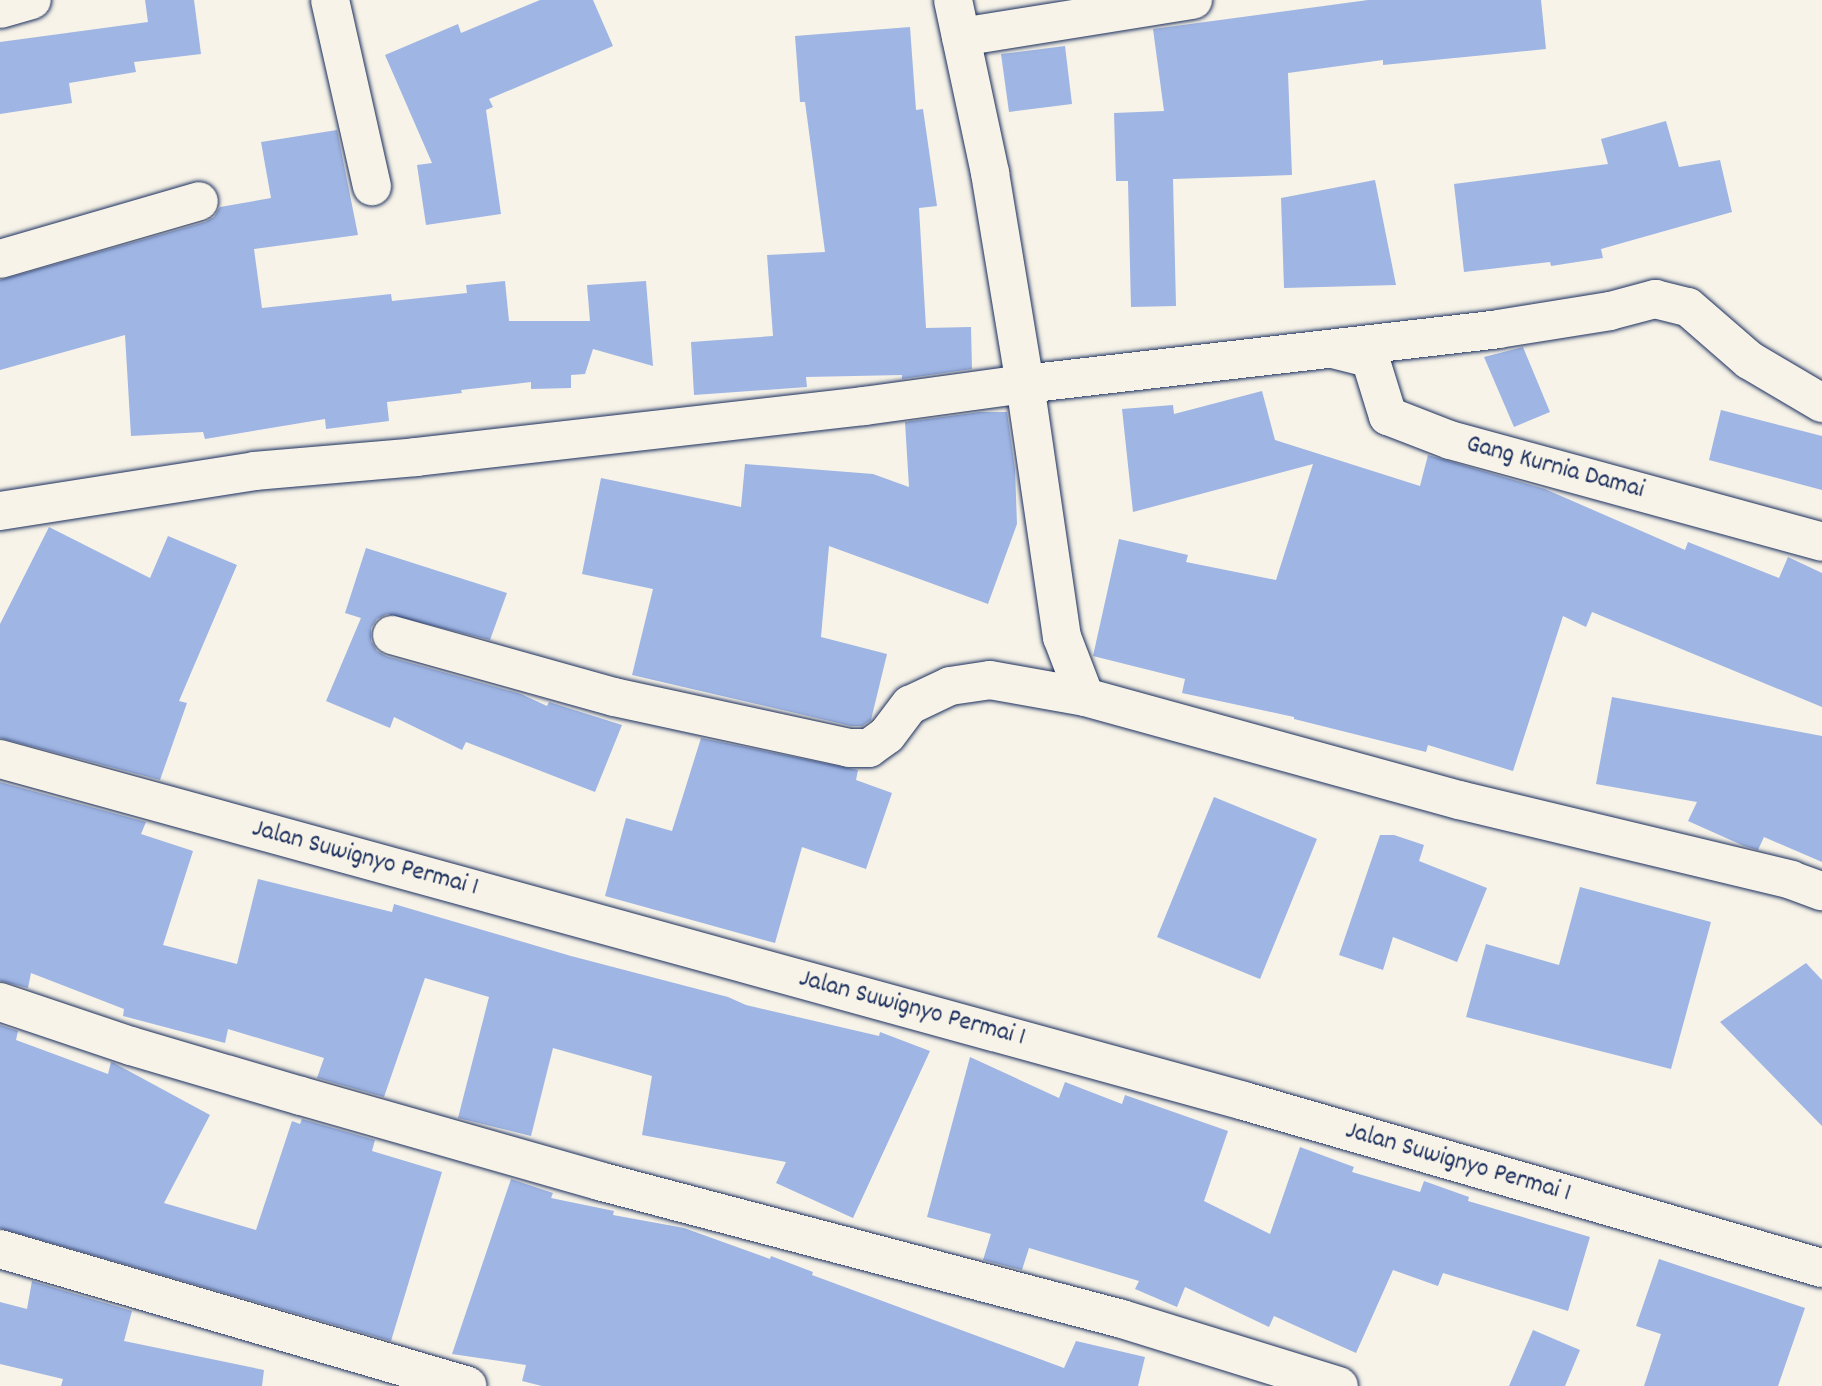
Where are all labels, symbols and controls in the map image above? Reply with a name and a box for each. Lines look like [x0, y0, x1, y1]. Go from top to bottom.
street label: Gang Kurnia Damai [1463, 429, 1647, 507]
street label: Jalan Suwignyo Permai 1 [248, 814, 482, 904]
street label: Jalan Suwignyo Permai 1 [795, 964, 1029, 1054]
street label: Jalan Suwignyo Permai 1 [1342, 1116, 1574, 1210]

